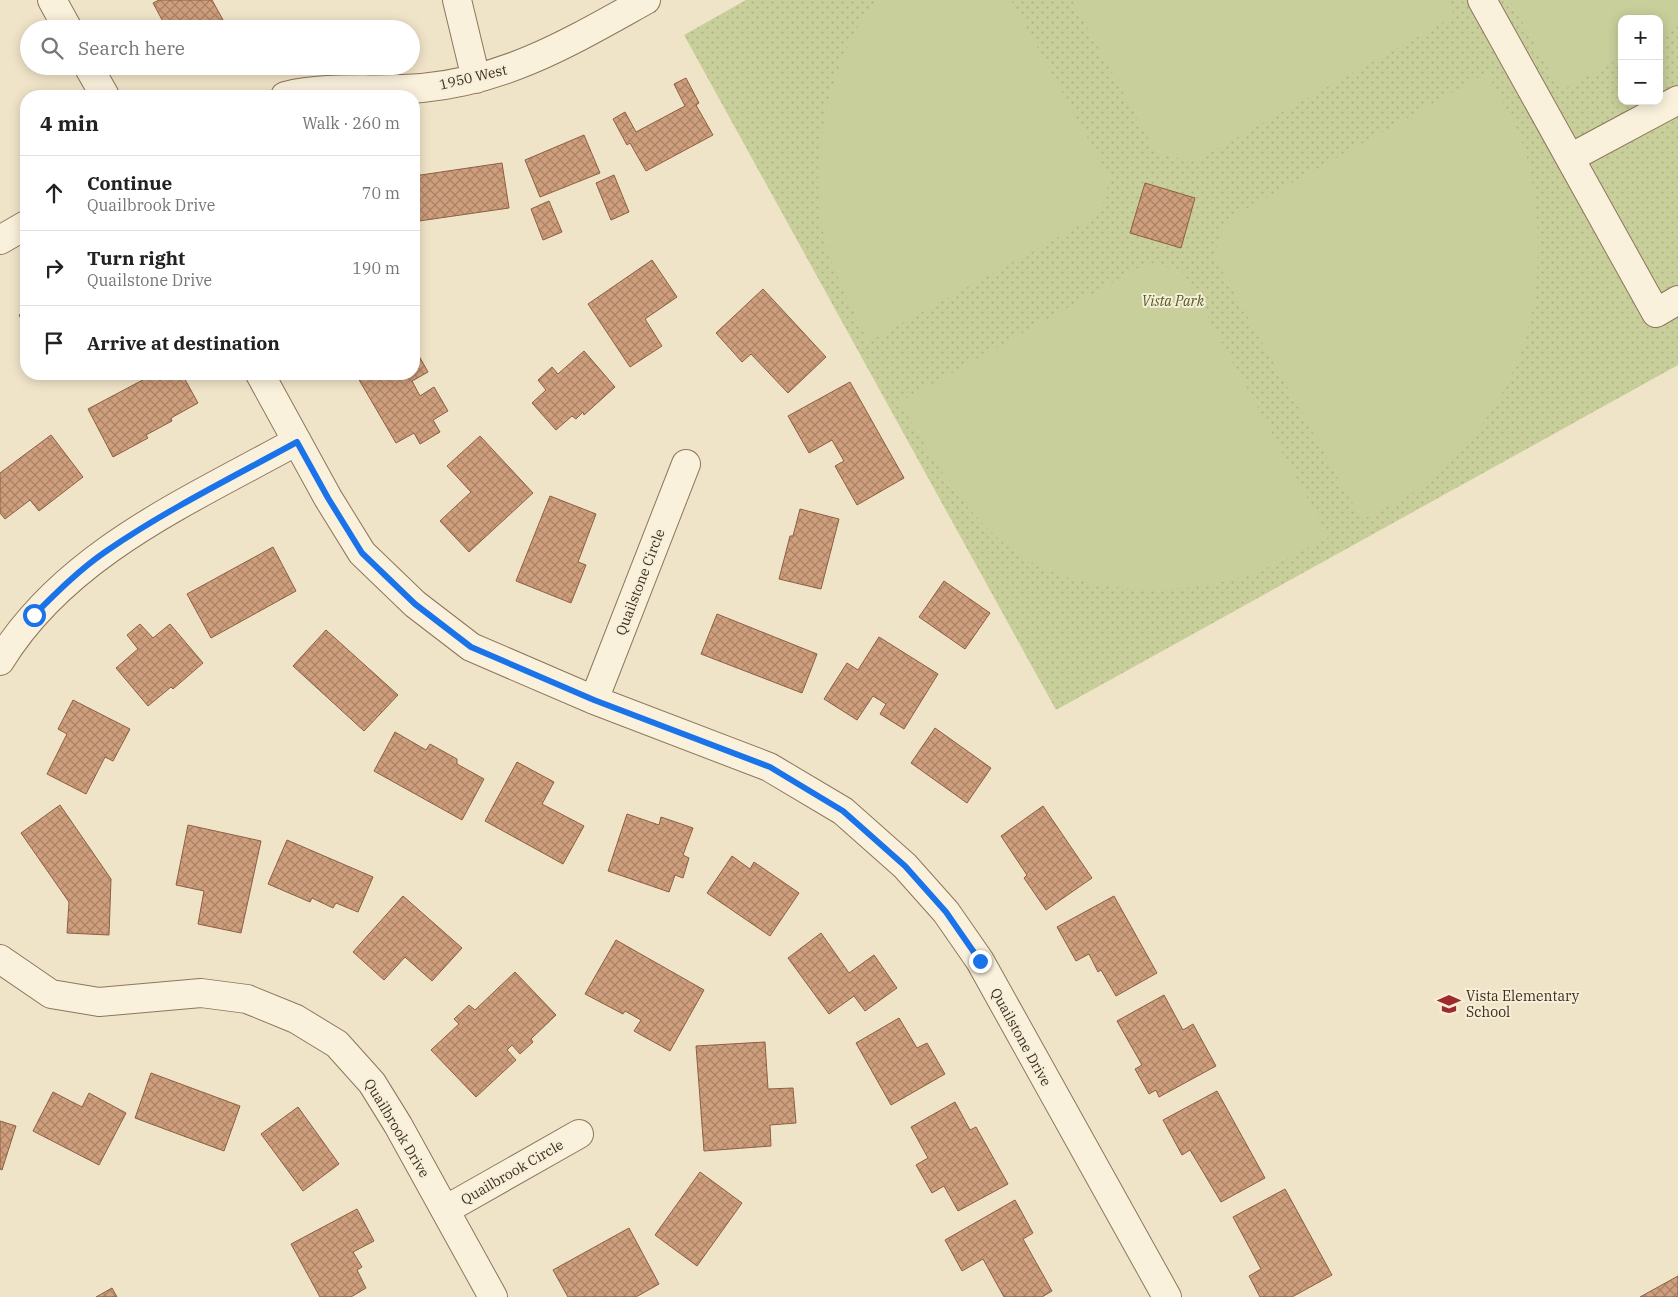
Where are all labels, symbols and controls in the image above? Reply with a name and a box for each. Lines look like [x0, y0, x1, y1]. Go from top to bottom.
map controls [1618, 15, 1663, 105]
button: + [1618, 15, 1663, 60]
search box [20, 20, 420, 75]
icon: search [38, 34, 66, 62]
text: Search here [78, 36, 185, 60]
street label: 1950 West [437, 60, 509, 94]
button: − [1618, 60, 1663, 105]
text: 4 min [40, 109, 99, 137]
text: Walk · 260 m [302, 113, 400, 133]
text: Continue [87, 171, 172, 195]
icon: ahead [40, 179, 68, 207]
text: 70 m [362, 183, 400, 203]
text: Quailbrook Drive [87, 195, 215, 215]
text: Turn right [87, 246, 185, 270]
icon: right [40, 254, 68, 282]
text: 190 m [352, 258, 400, 278]
text: Quailstone Drive [87, 270, 212, 290]
park label: Vista Park [1142, 292, 1205, 310]
icon: arrive [40, 329, 68, 357]
text: Arrive at destination [87, 331, 280, 355]
street label: Quailstone Circle [611, 526, 669, 638]
route start [23, 604, 46, 627]
route end [969, 950, 992, 973]
street label: Quailstone Drive [987, 985, 1055, 1089]
place label: Vista Elementary School [1466, 987, 1580, 1021]
school or university icon: Vista Elementary School [1436, 991, 1462, 1017]
street label: Quailbrook Drive [360, 1075, 434, 1181]
street label: Quailbrook Circle [457, 1135, 567, 1209]

